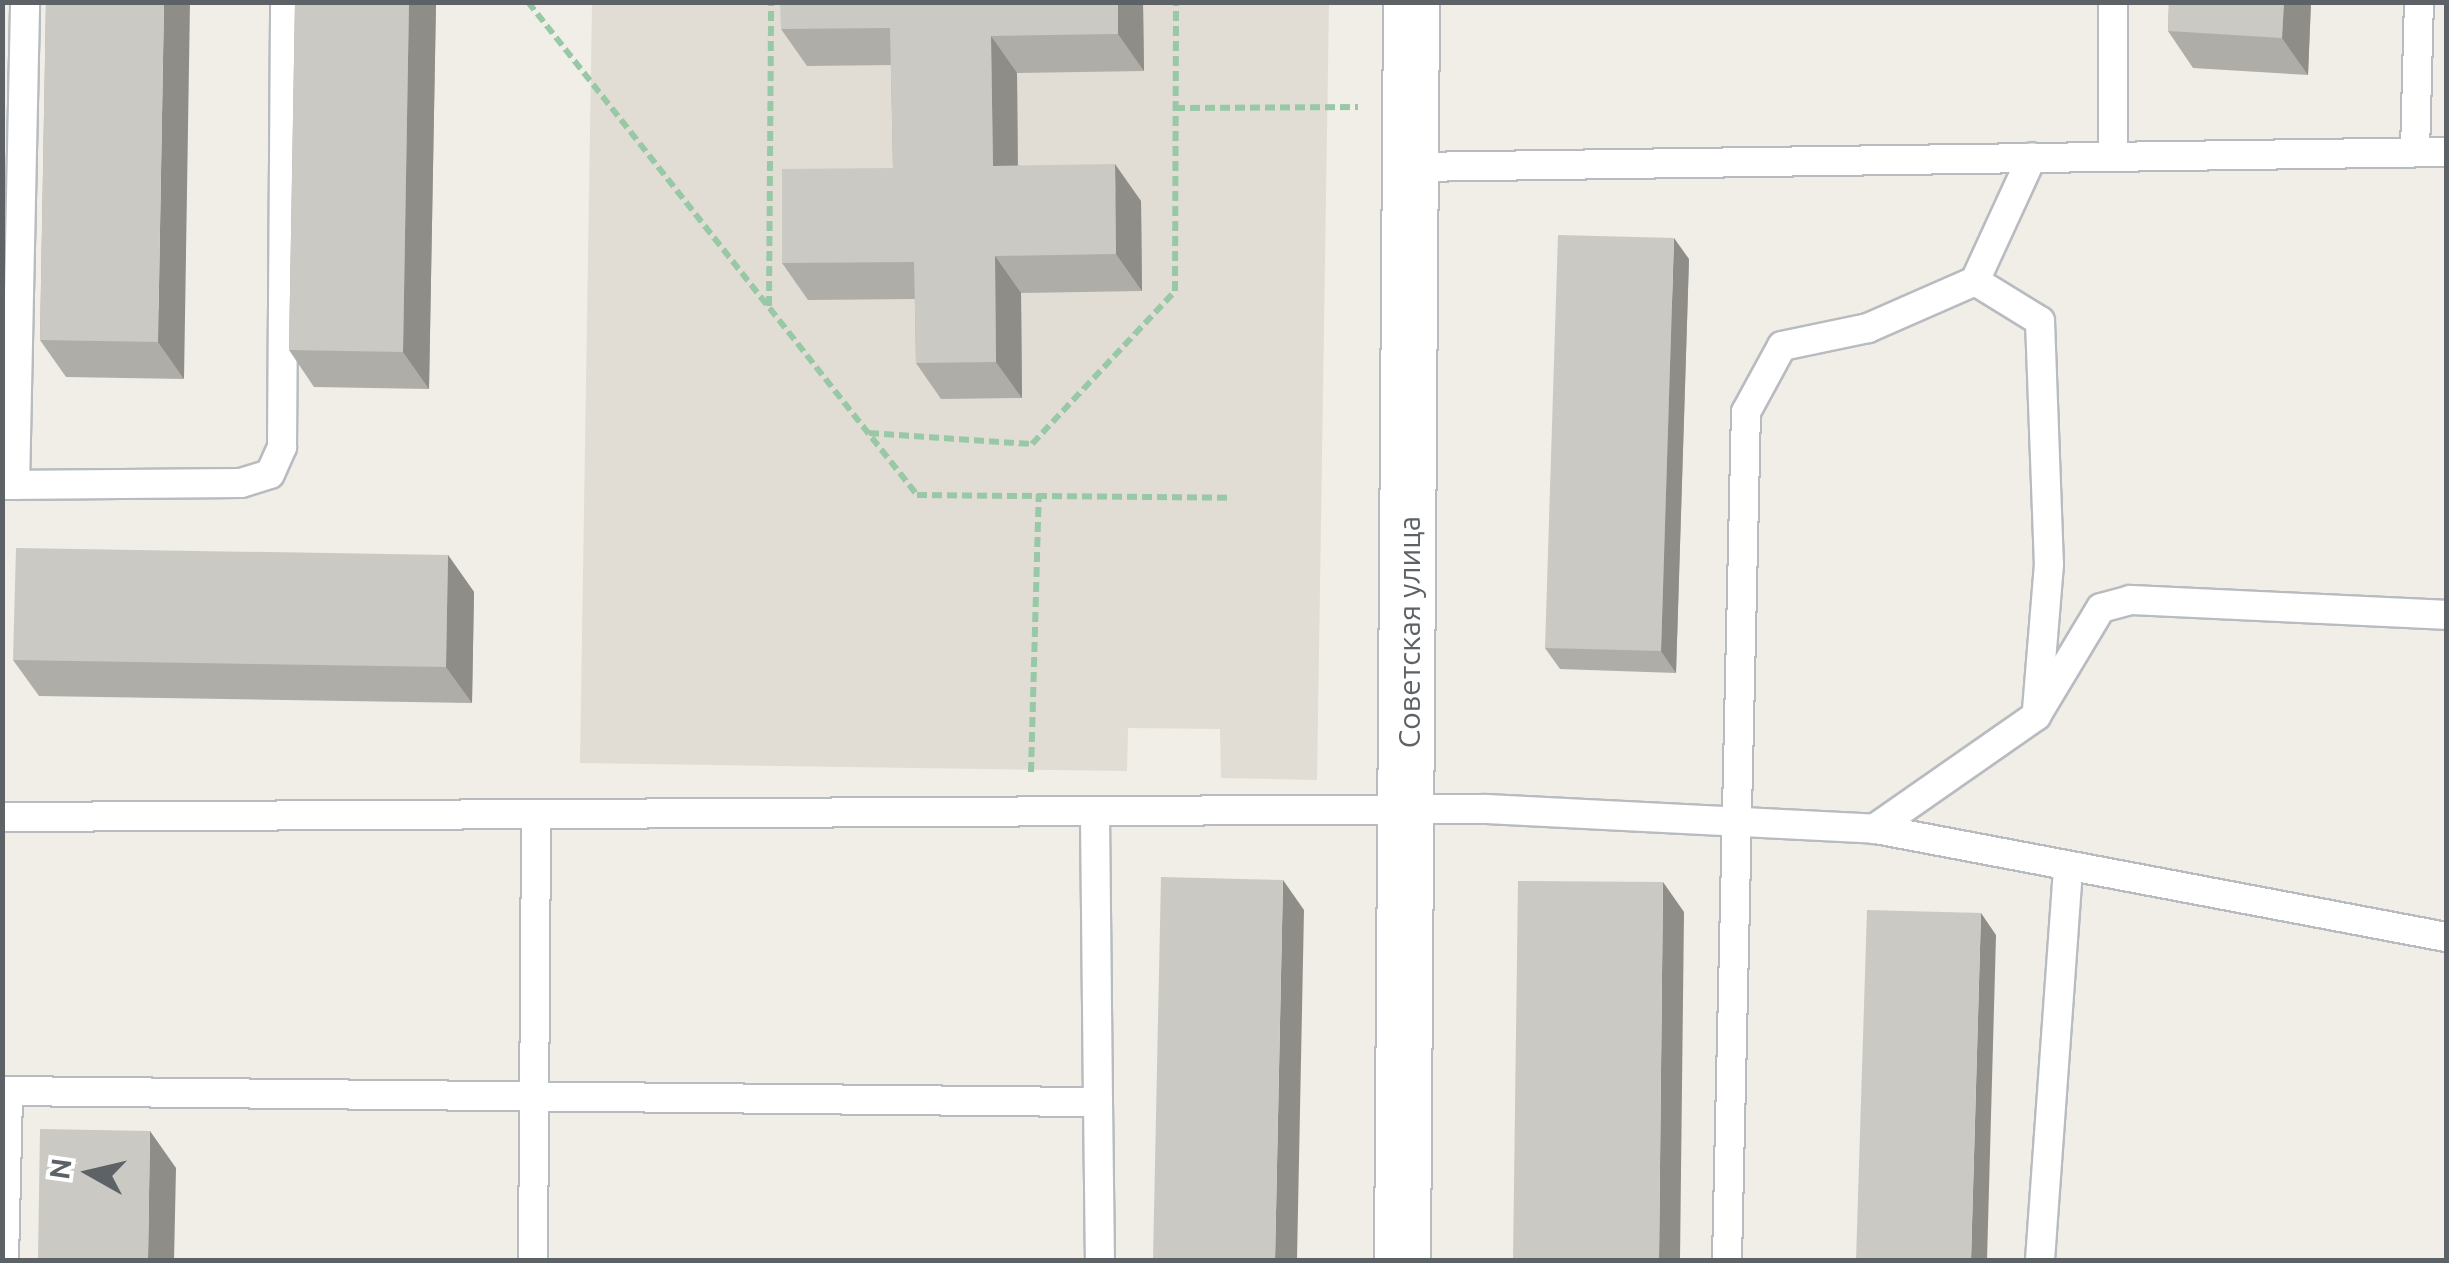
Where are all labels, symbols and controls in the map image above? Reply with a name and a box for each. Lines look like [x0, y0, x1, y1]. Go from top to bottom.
street label: Советская улица [1391, 516, 1427, 748]
north arrow [40, 1123, 140, 1223]
text: N [43, 1156, 77, 1181]

